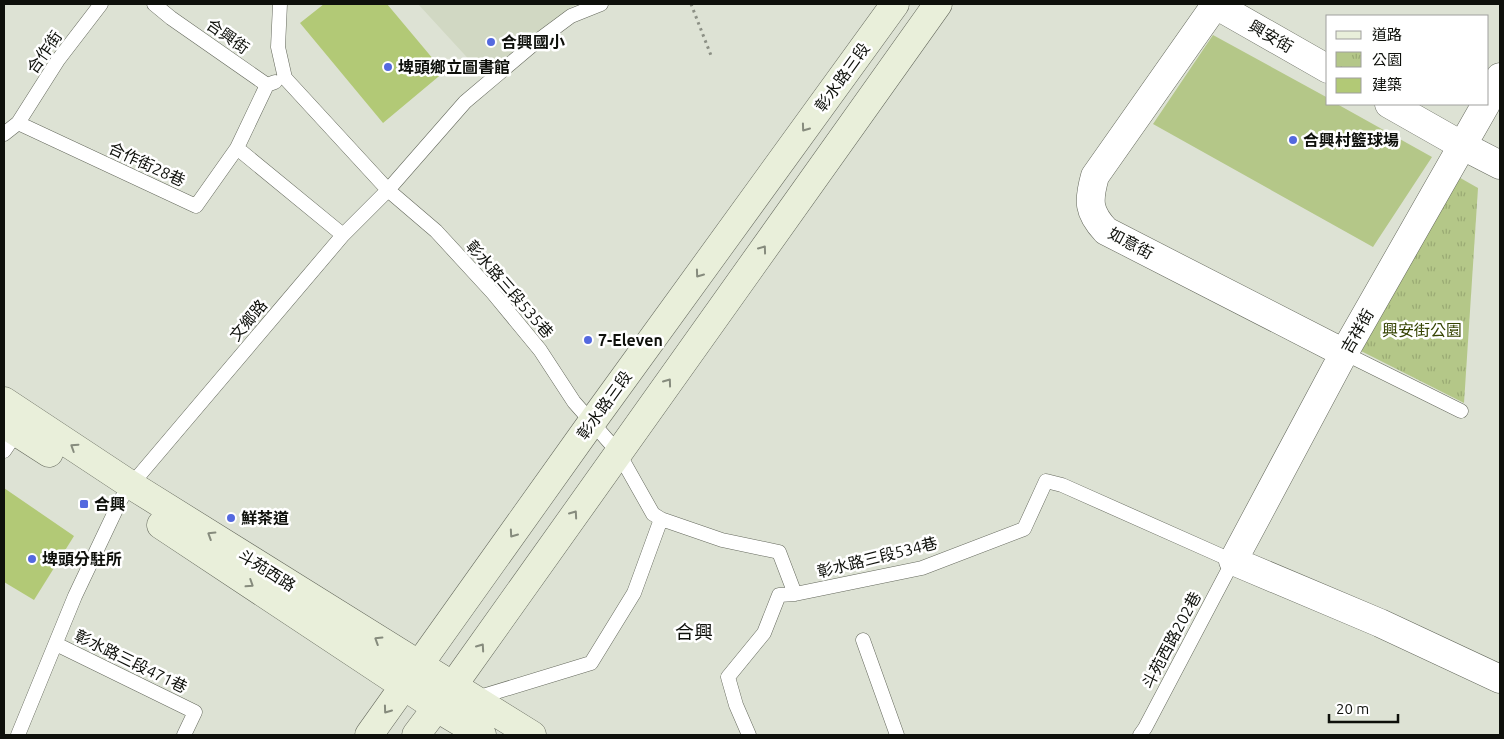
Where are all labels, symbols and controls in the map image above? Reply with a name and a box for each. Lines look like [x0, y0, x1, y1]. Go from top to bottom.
street label: 合興街 [203, 15, 253, 57]
legend [1326, 15, 1489, 105]
street label: 興安街 [1246, 16, 1296, 56]
text: 道路 [1372, 26, 1402, 43]
street label: 合作街 [23, 27, 65, 77]
place label: 合興國小 [501, 33, 565, 51]
marker: 合興國小 [485, 36, 497, 48]
street label: 彰水路三段 [811, 39, 873, 115]
text: 公園 [1372, 51, 1402, 68]
place label: 埤頭鄉立圖書館 [398, 58, 510, 76]
marker: 埤頭鄉立圖書館 [382, 61, 394, 73]
text: 建築 [1372, 76, 1402, 93]
one-way arrow [802, 122, 811, 132]
place label: 合興村籃球場 [1303, 131, 1399, 149]
marker: 合興村籃球場 [1287, 134, 1299, 146]
street label: 合作街28巷 [106, 139, 188, 189]
street label: 如意街 [1106, 224, 1156, 262]
street label: 彰水路三段535巷 [463, 237, 557, 341]
one-way arrow [757, 246, 766, 255]
one-way arrow [696, 268, 705, 278]
street label: 文鄉路 [226, 296, 270, 344]
street label: 吉祥街 [1337, 306, 1377, 356]
park label: 興安街公園 [1382, 321, 1462, 339]
place label: 7-Eleven [598, 331, 663, 349]
marker: 7-Eleven [582, 334, 594, 346]
street label: 彰水路三段 [573, 367, 635, 443]
one-way arrow [662, 378, 671, 388]
one-way arrow [70, 444, 80, 453]
place label: 合興 [94, 495, 126, 513]
marker: 合興 [78, 498, 90, 510]
place label: 鮮茶道 [241, 509, 289, 527]
one-way arrow [568, 510, 577, 520]
marker: 鮮茶道 [225, 512, 237, 524]
one-way arrow [510, 528, 519, 538]
one-way arrow [207, 531, 216, 541]
street label: 彰水路三段534巷 [815, 533, 939, 581]
street label: 斗苑西路 [235, 545, 299, 595]
place label: 埤頭分駐所 [42, 550, 122, 568]
marker: 埤頭分駐所 [26, 553, 38, 565]
one-way arrow [245, 578, 254, 587]
street label: 斗苑西路202巷 [1138, 589, 1204, 691]
district label: 合興 [675, 621, 713, 643]
street label: 彰水路三段471巷 [72, 626, 190, 696]
one-way arrow [375, 636, 384, 646]
one-way arrow [475, 643, 484, 653]
scale bar [1329, 692, 1398, 724]
text: 20 m [1336, 700, 1369, 717]
one-way arrow [384, 704, 393, 714]

